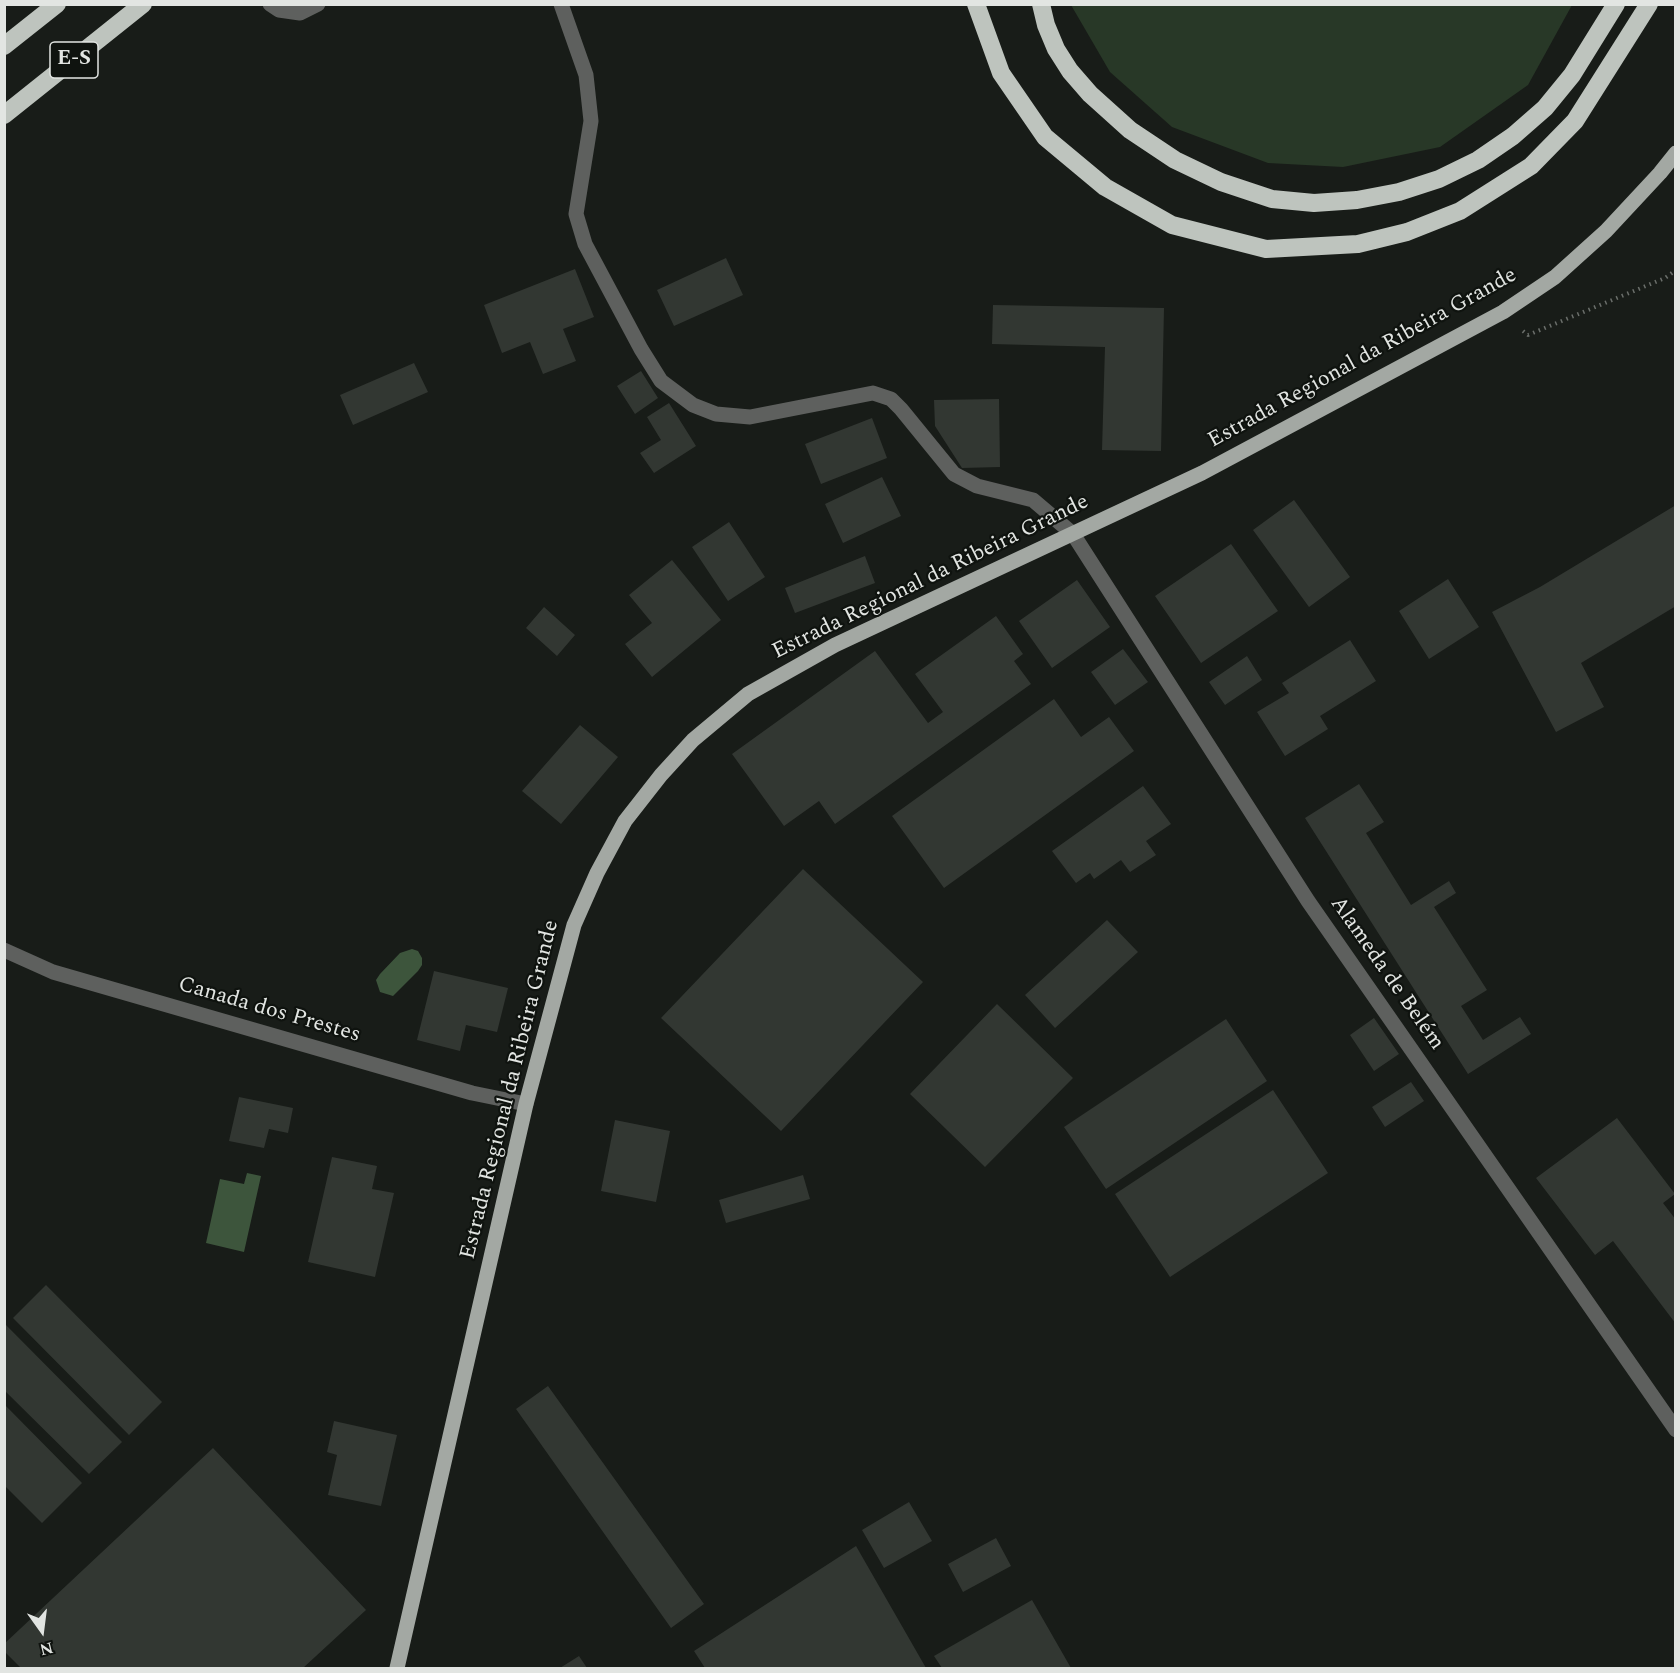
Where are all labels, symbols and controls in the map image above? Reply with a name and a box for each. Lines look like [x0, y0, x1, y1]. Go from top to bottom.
road number: E-S [50, 42, 98, 78]
street label: Estrada Regional da Ribeira Grande [1204, 263, 1522, 455]
street label: Estrada Regional da Ribeira Grande [769, 490, 1093, 666]
street label: Alameda de Belém [1323, 892, 1449, 1056]
street label: Estrada Regional da Ribeira Grande [456, 918, 566, 1262]
street label: Canada dos Prestes [175, 972, 363, 1050]
north arrow [12, 1601, 72, 1661]
text: N [37, 1635, 56, 1662]

